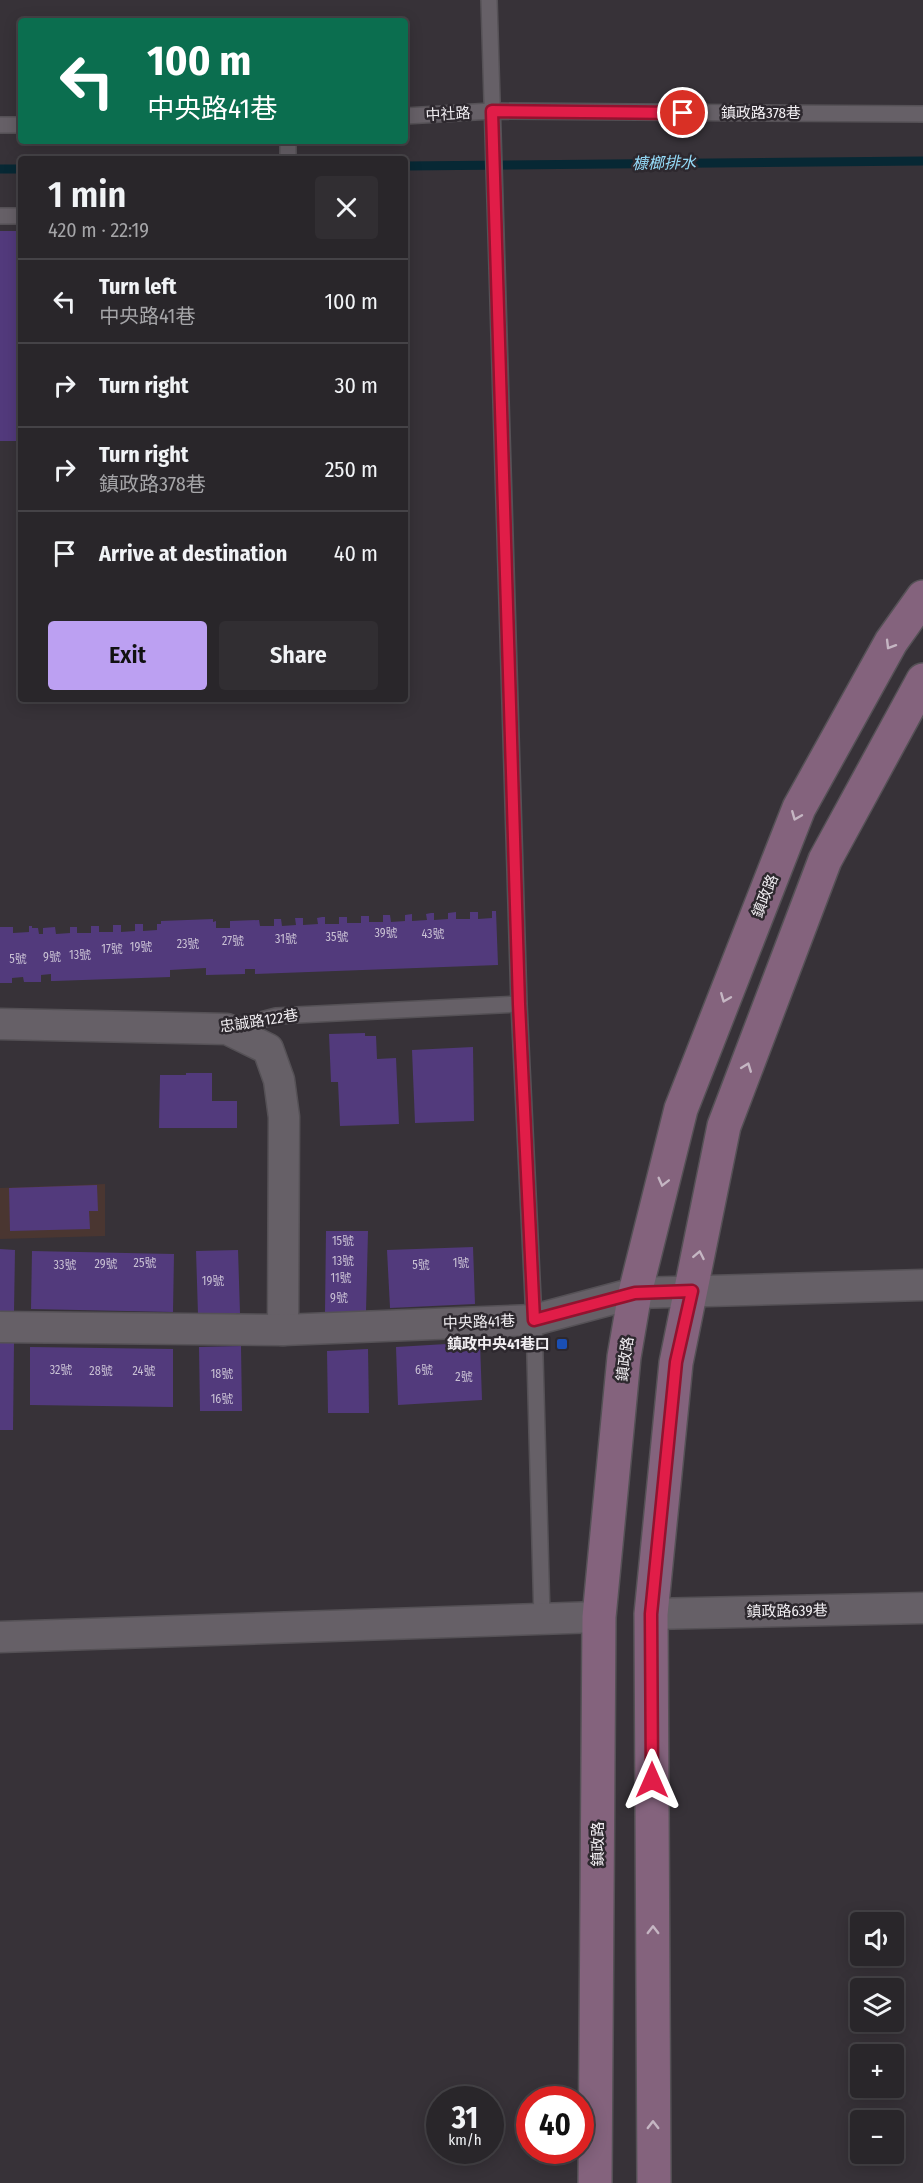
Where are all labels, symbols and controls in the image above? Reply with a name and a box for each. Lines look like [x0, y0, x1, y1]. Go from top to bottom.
text: 100 m [147, 36, 251, 86]
icon: left [48, 42, 126, 120]
pin [657, 87, 708, 138]
text: 中央路41巷 [147, 93, 277, 125]
icon: arrive [666, 96, 699, 129]
street label: 中社路 [425, 104, 471, 124]
street label: 鎮政路378巷 [721, 104, 801, 122]
water label: 槺榔排水 [632, 153, 697, 173]
text: 1 min [48, 173, 126, 217]
button: close [315, 176, 378, 239]
text: 420 m · 22:19 [48, 218, 149, 242]
text: Turn left [99, 273, 177, 300]
icon: left [48, 285, 81, 318]
text: 100 m [324, 288, 378, 315]
text: 中央路41巷 [99, 304, 195, 328]
icon: right [48, 369, 81, 402]
text: Turn right [99, 372, 188, 399]
text: 30 m [335, 372, 378, 399]
text: Turn right [99, 441, 188, 468]
icon: right [48, 453, 81, 486]
text: 250 m [325, 456, 378, 483]
text: 鎮政路378巷 [99, 472, 206, 496]
icon: arrive [48, 537, 81, 570]
text: Arrive at destination [99, 540, 287, 567]
text: 40 m [334, 540, 378, 567]
button: Exit [48, 621, 207, 690]
button: Share [219, 621, 378, 690]
one-way arrow [886, 639, 897, 649]
one-way arrow [791, 810, 803, 821]
street label: 鎮政路 [748, 872, 782, 920]
house number: 39號 [374, 926, 398, 940]
house number: 43號 [421, 927, 445, 941]
house number: 35號 [326, 930, 348, 944]
house number: 31號 [275, 932, 297, 946]
house number: 27號 [222, 934, 244, 948]
house number: 23號 [177, 937, 199, 951]
house number: 19號 [130, 940, 152, 954]
house number: 17號 [101, 942, 123, 956]
house number: 13號 [69, 948, 91, 962]
house number: 9號 [43, 950, 61, 964]
house number: 5號 [9, 952, 27, 966]
one-way arrow [719, 992, 732, 1002]
street label: 忠誠路122巷 [219, 1006, 299, 1036]
one-way arrow [740, 1062, 752, 1073]
one-way arrow [657, 1177, 670, 1187]
house number: 15號 [332, 1234, 354, 1248]
one-way arrow [692, 1250, 705, 1260]
house number: 13號 [332, 1254, 354, 1268]
house number: 25號 [134, 1256, 156, 1270]
house number: 1號 [453, 1256, 469, 1270]
house number: 29號 [94, 1257, 118, 1271]
house number: 33號 [54, 1258, 76, 1272]
house number: 5號 [412, 1258, 430, 1272]
house number: 11號 [330, 1271, 352, 1285]
house number: 19號 [202, 1274, 224, 1288]
house number: 9號 [330, 1291, 348, 1305]
street label: 中央路41巷 [443, 1312, 515, 1332]
place label: 鎮政中央41巷口 [447, 1335, 550, 1353]
street label: 鎮政路 [613, 1335, 637, 1383]
marker: 鎮政中央41巷口 [555, 1337, 569, 1351]
house number: 32號 [50, 1363, 72, 1377]
house number: 6號 [415, 1363, 433, 1377]
house number: 28號 [89, 1364, 113, 1378]
house number: 24號 [133, 1364, 155, 1378]
house number: 18號 [211, 1367, 233, 1381]
house number: 2號 [455, 1370, 473, 1384]
house number: 16號 [211, 1392, 233, 1406]
street label: 鎮政路639巷 [746, 1601, 828, 1621]
position arrow [620, 1748, 684, 1812]
street label: 鎮政路 [589, 1821, 607, 1867]
map controls [850, 1912, 904, 2164]
button: sound [850, 1912, 904, 1966]
one-way arrow [646, 1925, 659, 1934]
button: layers [850, 1978, 904, 2032]
button: + [850, 2044, 904, 2098]
speed limit sign: 40 [516, 2086, 594, 2164]
text: 31 [452, 2100, 478, 2136]
button: − [850, 2110, 904, 2164]
one-way arrow [647, 2120, 659, 2129]
text: km/h [448, 2131, 482, 2149]

